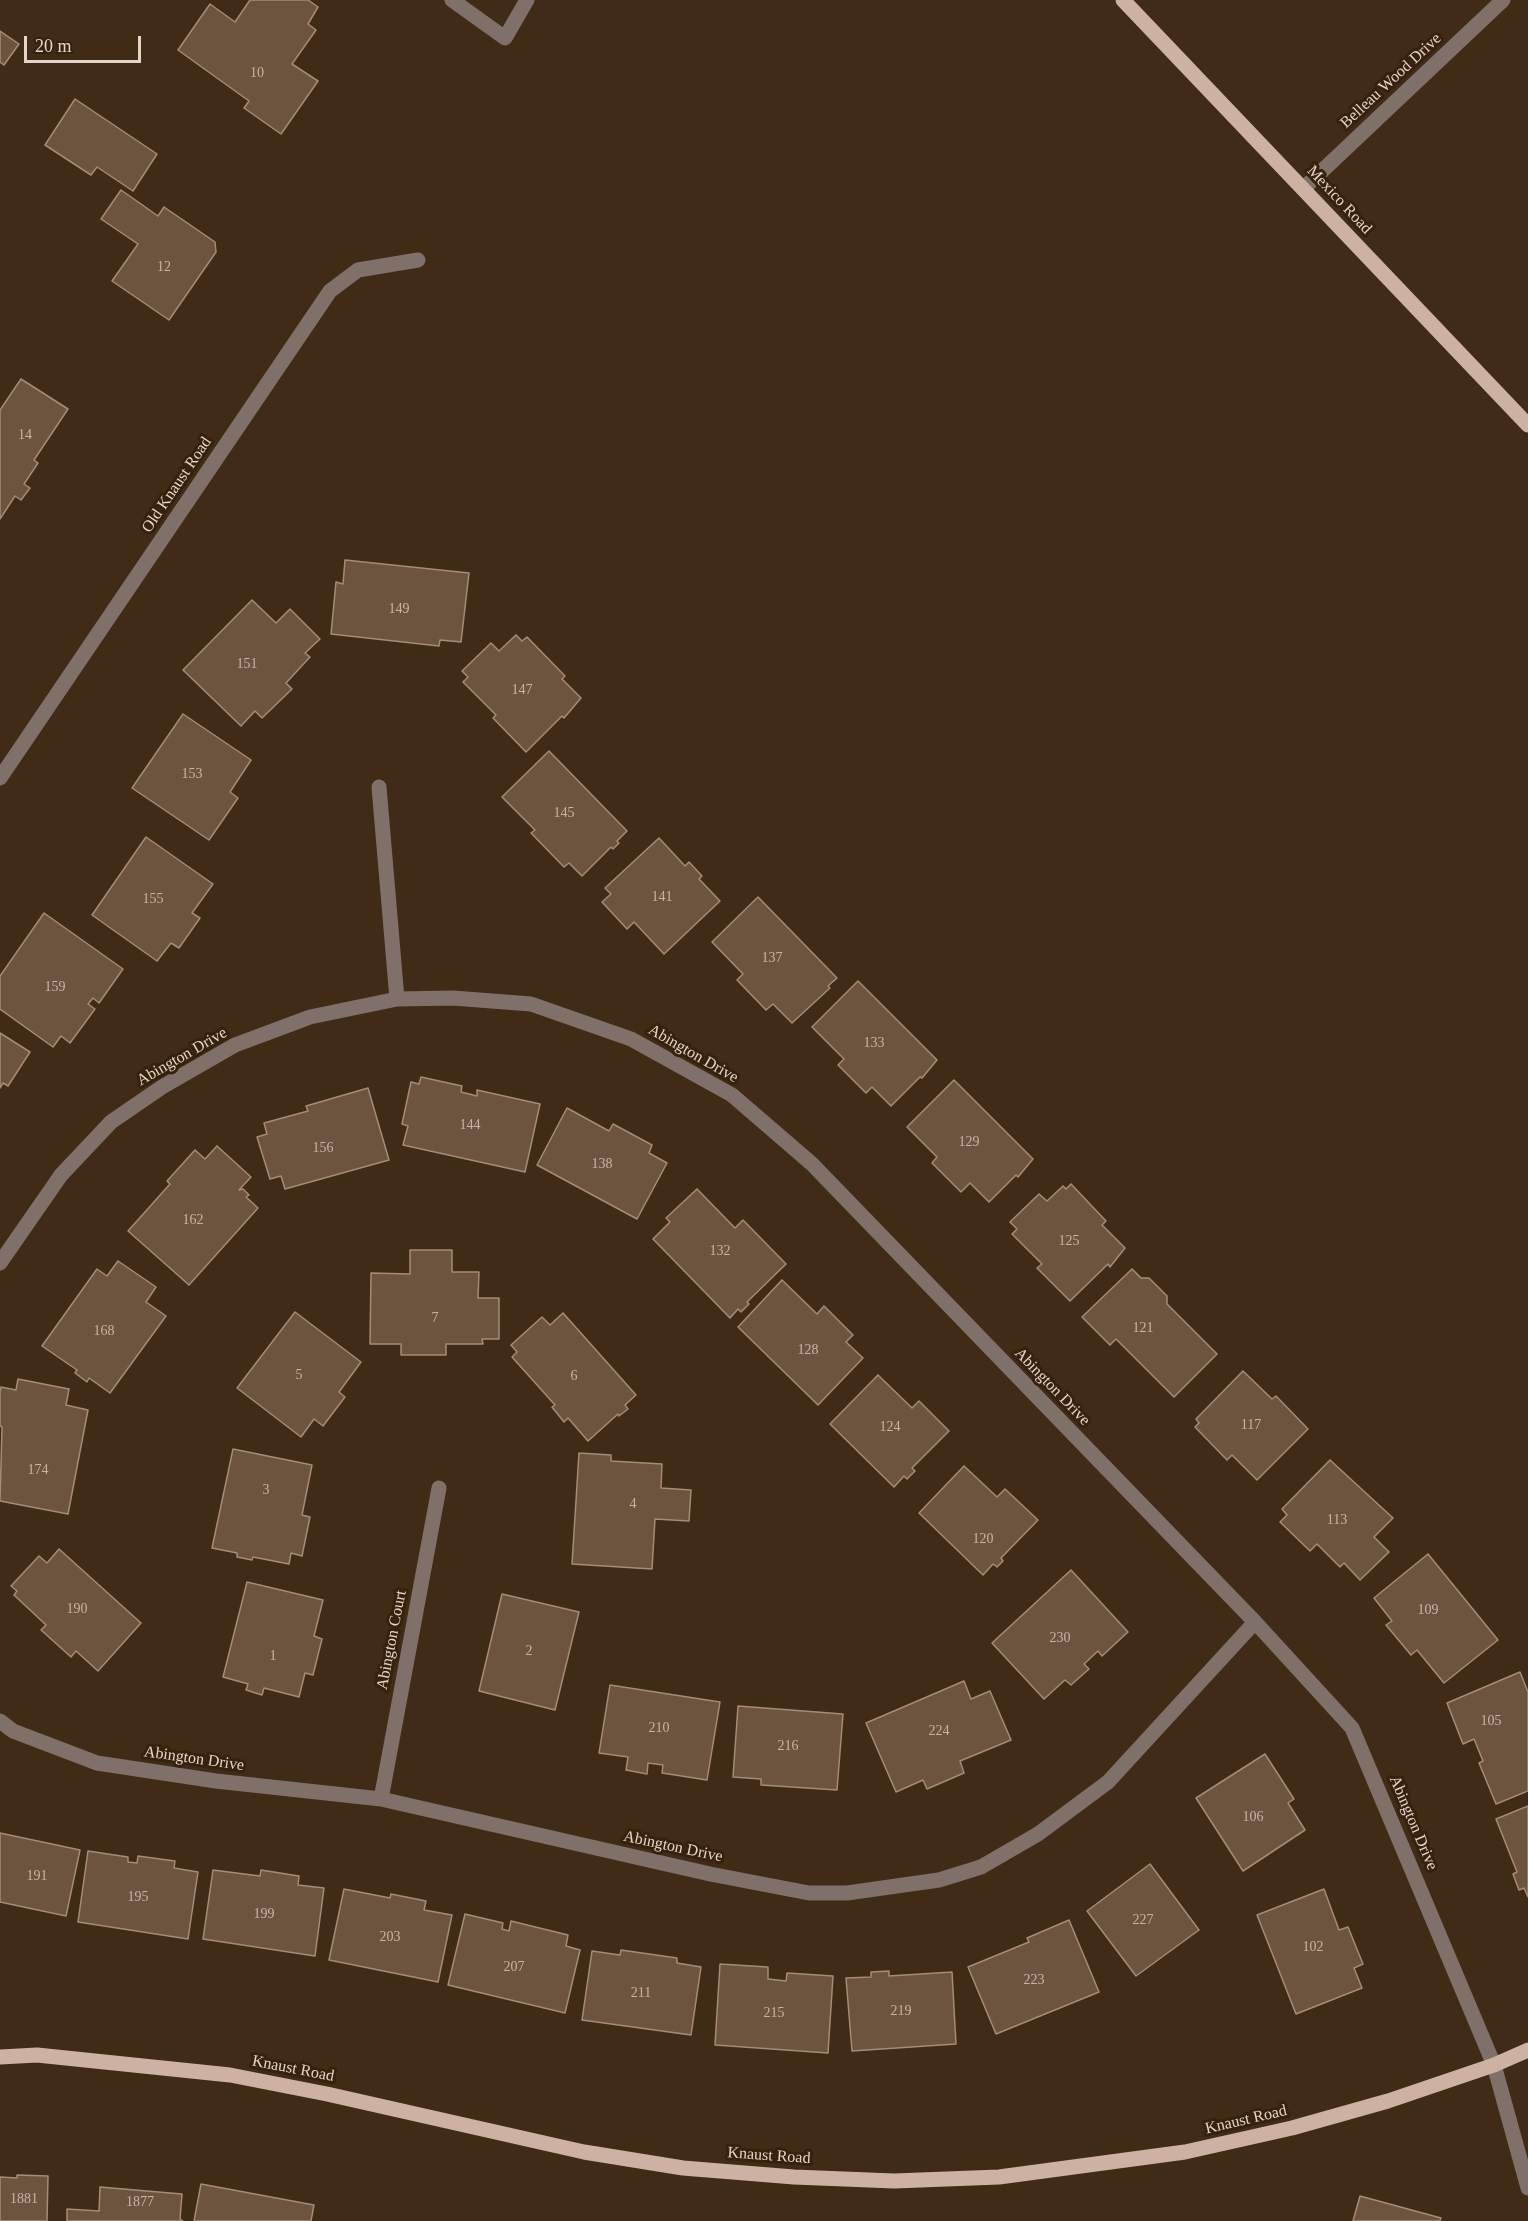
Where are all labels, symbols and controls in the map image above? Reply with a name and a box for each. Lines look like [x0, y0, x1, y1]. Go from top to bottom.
scale bar [27, 24, 144, 62]
street label: Belleau Wood Drive [1337, 29, 1445, 133]
text: 20 m [35, 36, 72, 56]
house number: 10 [250, 65, 264, 81]
street label: Mexico Road [1302, 162, 1376, 238]
house number: 12 [157, 259, 171, 275]
house number: 14 [18, 427, 32, 443]
street label: Old Knaust Road [138, 434, 216, 536]
house number: 149 [388, 601, 410, 617]
house number: 151 [236, 656, 258, 672]
house number: 147 [512, 682, 532, 698]
house number: 153 [182, 766, 202, 782]
house number: 145 [554, 805, 574, 821]
house number: 141 [652, 889, 672, 905]
house number: 155 [142, 891, 164, 907]
house number: 137 [762, 950, 782, 966]
house number: 159 [44, 979, 66, 995]
street label: Abington Drive [645, 1020, 741, 1088]
street label: Abington Drive [134, 1023, 230, 1091]
house number: 133 [864, 1035, 884, 1051]
house number: 144 [460, 1117, 480, 1133]
house number: 129 [958, 1134, 980, 1150]
house number: 156 [312, 1140, 334, 1156]
house number: 138 [592, 1156, 612, 1172]
house number: 162 [182, 1212, 204, 1228]
house number: 125 [1058, 1233, 1080, 1249]
house number: 132 [710, 1243, 730, 1259]
house number: 7 [432, 1310, 438, 1326]
house number: 121 [1132, 1320, 1154, 1336]
house number: 168 [94, 1323, 114, 1339]
house number: 128 [798, 1342, 818, 1358]
street label: Abington Drive [1010, 1344, 1094, 1430]
house number: 5 [296, 1367, 302, 1383]
house number: 6 [570, 1368, 578, 1384]
house number: 117 [1241, 1417, 1261, 1433]
house number: 124 [880, 1419, 900, 1435]
house number: 174 [28, 1462, 48, 1478]
house number: 3 [262, 1482, 270, 1498]
house number: 4 [630, 1496, 636, 1512]
house number: 113 [1327, 1512, 1347, 1528]
house number: 120 [972, 1531, 994, 1547]
street label: Abington Court [373, 1589, 411, 1691]
house number: 190 [66, 1601, 88, 1617]
house number: 109 [1418, 1602, 1438, 1618]
house number: 230 [1050, 1630, 1070, 1646]
house number: 2 [526, 1643, 532, 1659]
house number: 1 [270, 1648, 276, 1664]
house number: 105 [1480, 1713, 1502, 1729]
house number: 210 [648, 1720, 670, 1736]
house number: 224 [928, 1723, 950, 1739]
house number: 216 [778, 1738, 798, 1754]
street label: Abington Drive [143, 1742, 245, 1776]
street label: Abington Drive [1384, 1773, 1442, 1873]
house number: 106 [1242, 1809, 1264, 1825]
street label: Abington Drive [622, 1827, 724, 1867]
house number: 191 [26, 1868, 48, 1884]
house number: 195 [128, 1889, 148, 1905]
house number: 199 [254, 1906, 274, 1922]
house number: 227 [1132, 1912, 1154, 1928]
house number: 203 [380, 1929, 400, 1945]
house number: 102 [1302, 1939, 1324, 1955]
house number: 207 [504, 1959, 524, 1975]
house number: 223 [1024, 1972, 1044, 1988]
house number: 211 [631, 1985, 651, 2001]
house number: 219 [890, 2003, 912, 2019]
house number: 215 [764, 2005, 784, 2021]
street label: Knaust Road [250, 2052, 336, 2086]
street label: Knaust Road [1203, 2101, 1289, 2139]
street label: Knaust Road [727, 2144, 811, 2168]
house number: 1881 [10, 2191, 38, 2207]
house number: 1877 [126, 2194, 154, 2210]

